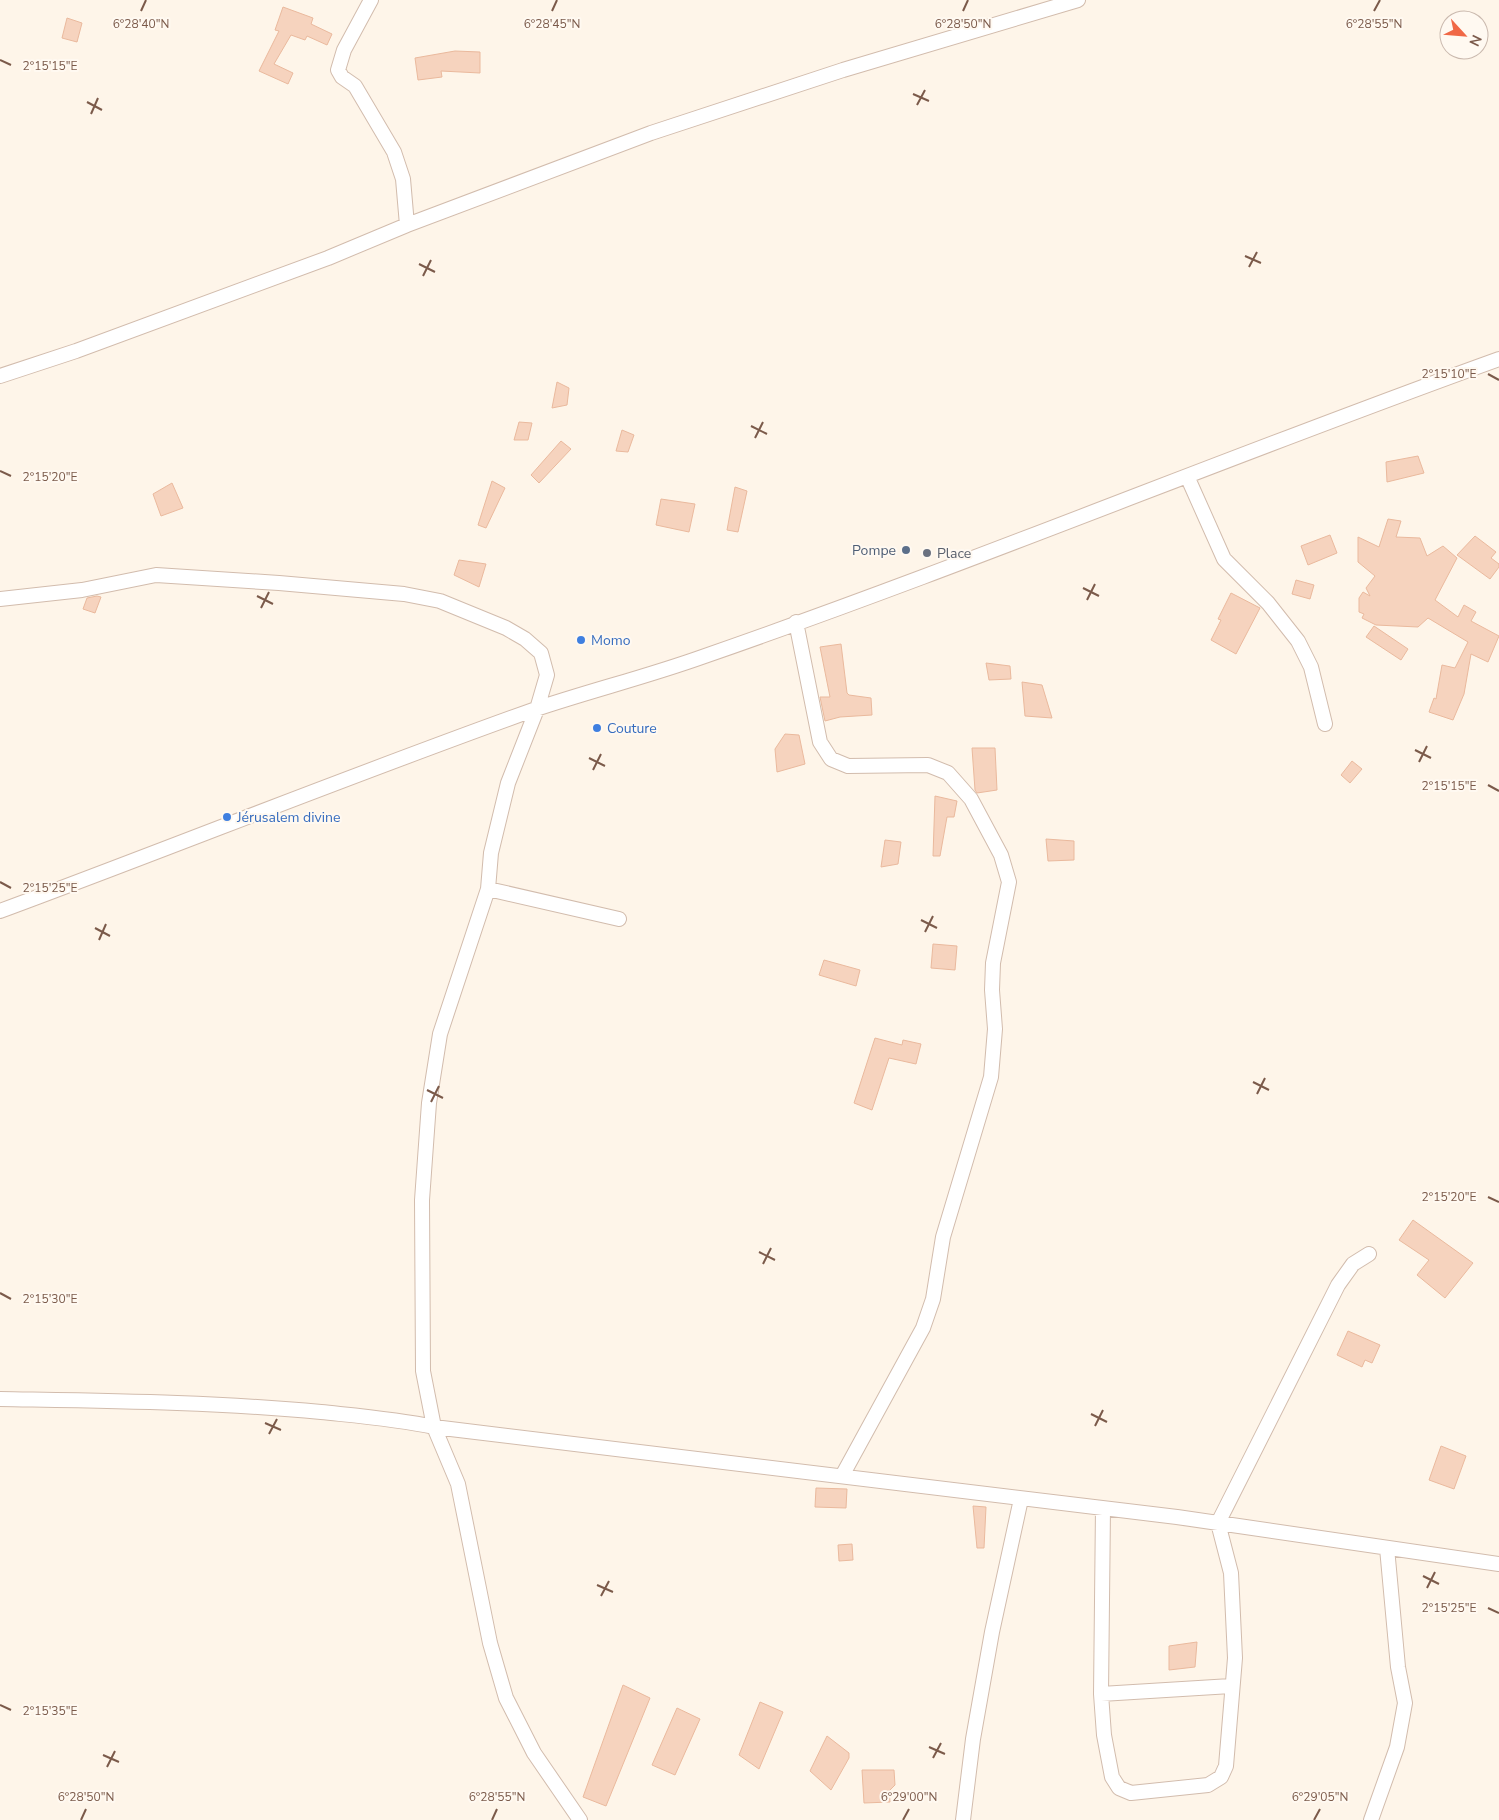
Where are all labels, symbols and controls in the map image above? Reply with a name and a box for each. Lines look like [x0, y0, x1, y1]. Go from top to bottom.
north arrow [1439, 10, 1489, 60]
text: 6°28'40"N [113, 16, 169, 32]
text: 6°28'45"N [524, 16, 580, 32]
text: 6°28'50"N [935, 16, 991, 32]
text: 6°28'55"N [1346, 16, 1402, 32]
text: N [1464, 32, 1486, 49]
text: 2°15'15"E [23, 58, 77, 74]
text: 2°15'10"E [1422, 366, 1476, 382]
text: 2°15'20"E [23, 469, 77, 485]
place label: Pompe [852, 541, 896, 560]
marker: Pompe [900, 544, 912, 556]
place label: Place [937, 544, 971, 563]
marker: Place [921, 547, 933, 559]
place label: Momo [591, 631, 631, 650]
marker: Momo [575, 634, 587, 646]
place label: Couture [607, 719, 657, 738]
marker: Couture [591, 722, 603, 734]
text: 2°15'15"E [1422, 778, 1476, 794]
place label: Jérusalem divine [236, 808, 340, 827]
marker: Jérusalem divine [221, 811, 233, 823]
text: 2°15'25"E [23, 880, 77, 896]
text: 2°15'20"E [1422, 1189, 1476, 1205]
text: 2°15'30"E [23, 1291, 77, 1307]
text: 2°15'25"E [1422, 1600, 1476, 1616]
text: 2°15'35"E [23, 1703, 77, 1719]
text: 6°28'50"N [58, 1789, 114, 1805]
text: 6°28'55"N [469, 1789, 525, 1805]
text: 6°29'00"N [881, 1789, 937, 1805]
text: 6°29'05"N [1292, 1789, 1348, 1805]

